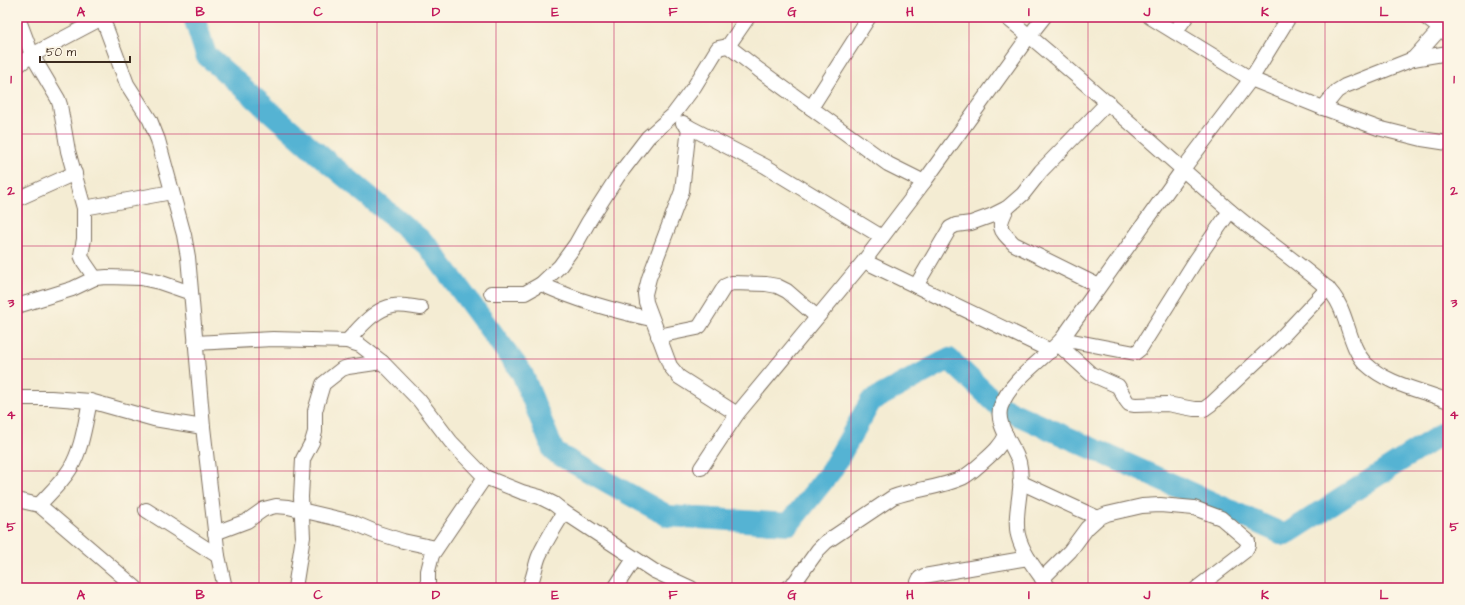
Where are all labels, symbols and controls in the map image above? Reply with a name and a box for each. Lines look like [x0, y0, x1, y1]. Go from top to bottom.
text: A [77, 3, 86, 21]
text: B [195, 3, 205, 21]
text: C [313, 3, 323, 21]
text: D [432, 3, 441, 21]
text: E [551, 3, 559, 21]
text: F [668, 3, 678, 21]
text: G [787, 3, 797, 21]
text: H [906, 3, 914, 21]
text: I [1028, 3, 1030, 21]
text: J [1143, 3, 1151, 21]
text: K [1261, 3, 1269, 21]
text: L [1379, 3, 1389, 21]
scale bar [40, 38, 130, 64]
text: 50 m [46, 44, 77, 61]
text: 1 [10, 70, 12, 88]
text: 1 [1453, 70, 1455, 88]
text: 2 [6, 182, 15, 200]
text: 2 [1449, 182, 1458, 200]
text: 3 [7, 294, 15, 312]
text: 3 [1450, 294, 1458, 312]
text: 4 [7, 406, 16, 424]
text: 4 [1450, 406, 1459, 424]
text: 5 [6, 518, 16, 536]
text: 5 [1449, 518, 1459, 536]
text: A [77, 586, 86, 604]
text: B [195, 586, 205, 604]
text: C [313, 586, 323, 604]
text: D [432, 586, 441, 604]
text: E [551, 586, 559, 604]
text: F [668, 586, 678, 604]
text: G [787, 586, 797, 604]
text: H [906, 586, 914, 604]
text: I [1028, 586, 1030, 604]
text: J [1143, 586, 1151, 604]
text: K [1261, 586, 1269, 604]
text: L [1379, 586, 1389, 604]

